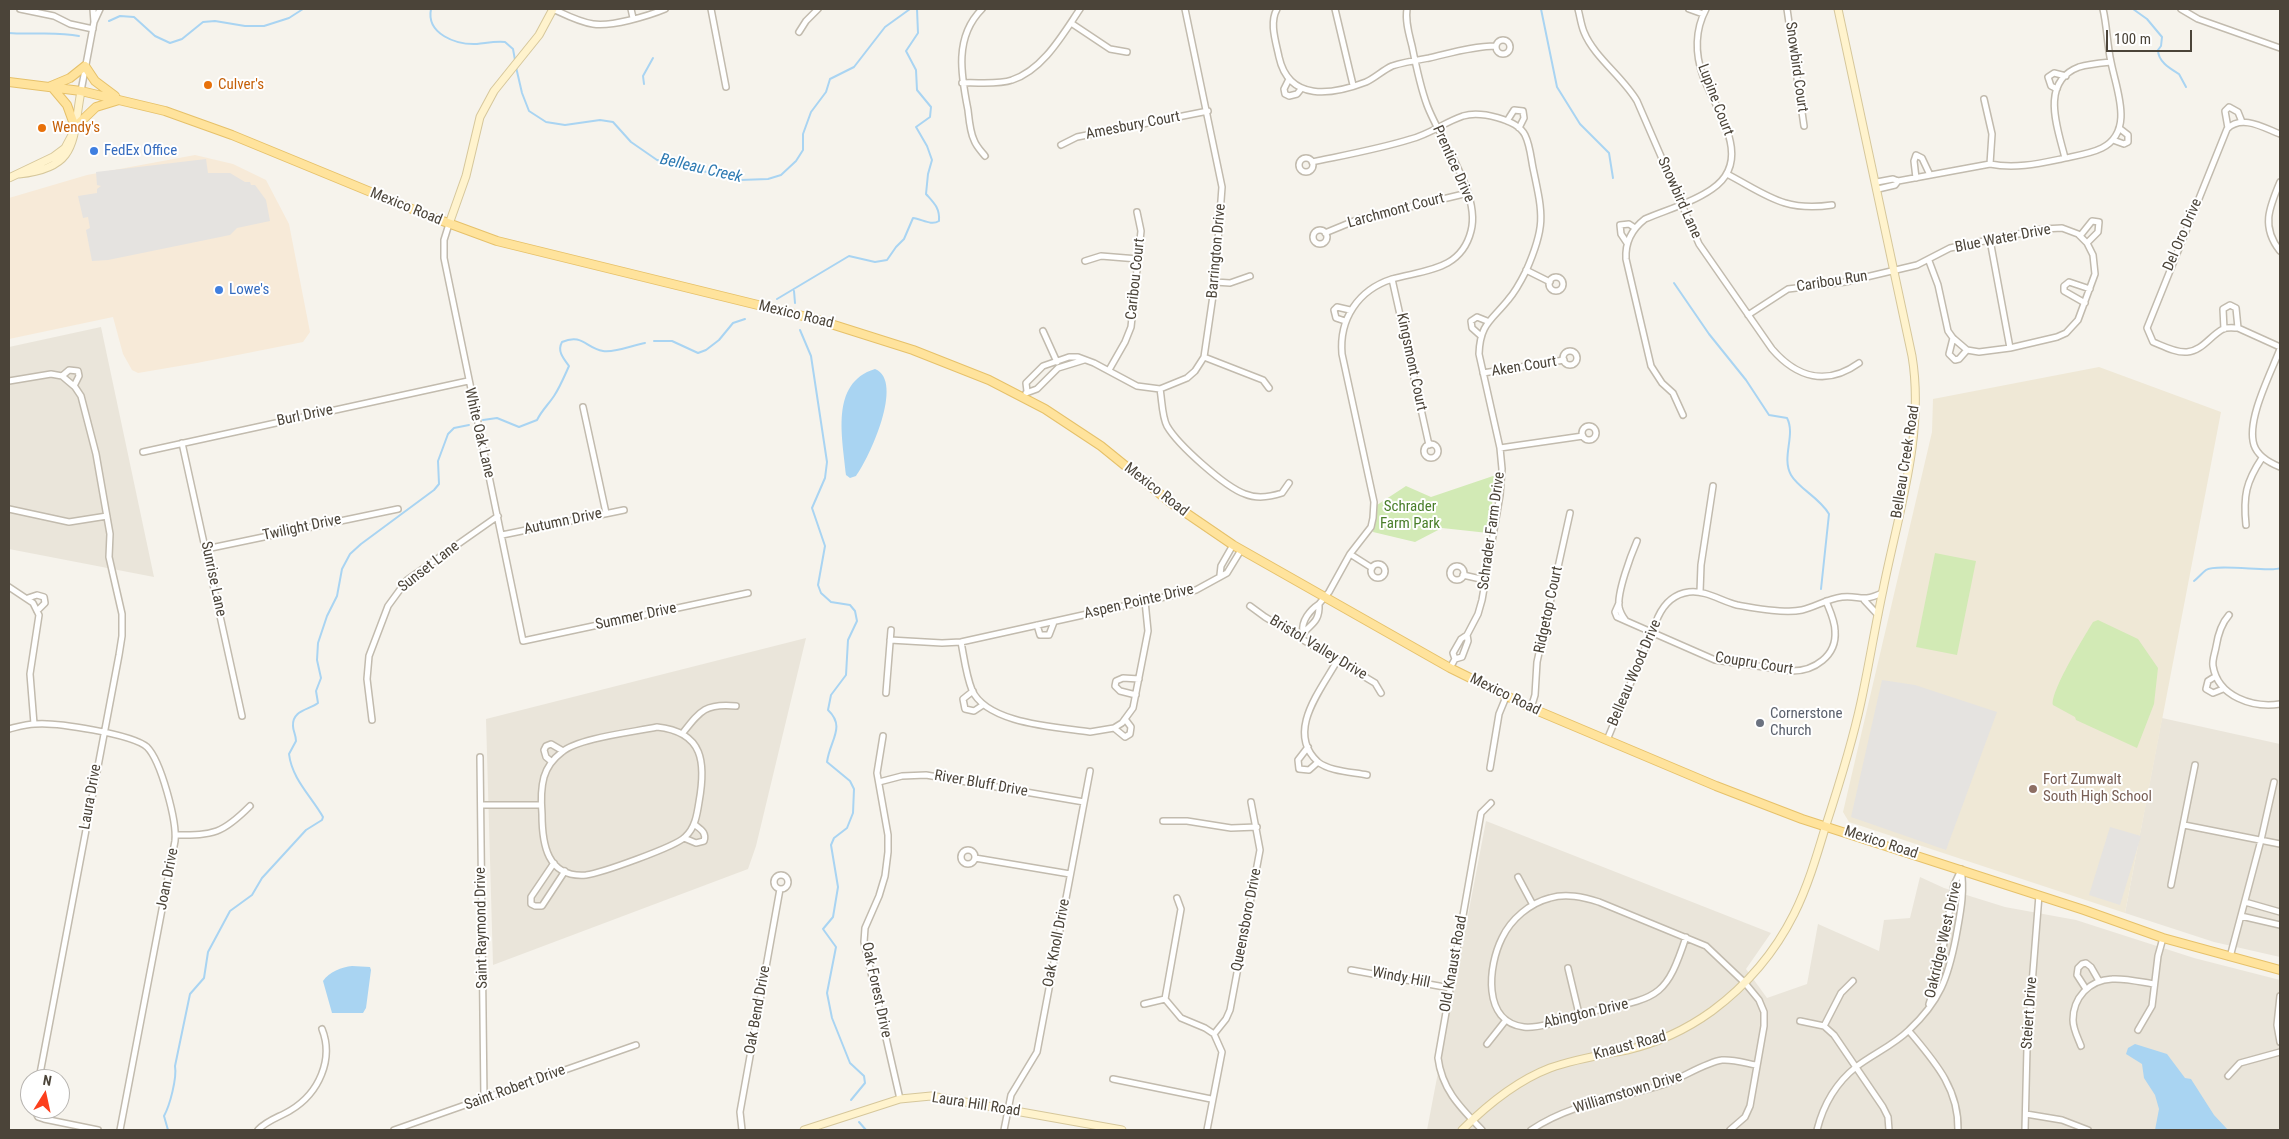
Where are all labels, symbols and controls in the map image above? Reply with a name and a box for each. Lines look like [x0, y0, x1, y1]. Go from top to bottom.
scale bar [2109, 20, 2195, 52]
street label: Snowbird Court [1781, 21, 1811, 113]
text: 100 m [2114, 30, 2151, 48]
street label: Lupine Court [1693, 62, 1737, 138]
place label: Culver's [218, 76, 264, 94]
marker: Culver's [202, 79, 214, 91]
street label: Amesbury Court [1084, 108, 1182, 144]
place label: Wendy's [52, 119, 100, 137]
marker: Wendy's [36, 122, 48, 134]
street label: Prentice Drive [1428, 123, 1478, 205]
place label: FedEx Office [104, 142, 177, 160]
marker: FedEx Office [88, 145, 100, 157]
water label: Belleau Creek [658, 150, 744, 188]
street label: Snowbird Lane [1653, 155, 1705, 241]
street label: Mexico Road [367, 184, 445, 230]
street label: Larchmont Court [1346, 189, 1446, 233]
street label: Del Oro Drive [2160, 196, 2206, 274]
street label: Barrington Drive [1204, 203, 1230, 299]
street label: Blue Water Drive [1954, 221, 2052, 257]
street label: Caribou Court [1123, 237, 1149, 321]
street label: Caribou Run [1795, 267, 1869, 297]
place label: Lowe's [229, 281, 269, 299]
marker: Lowe's [213, 284, 225, 296]
street label: Mexico Road [757, 297, 835, 333]
street label: Kingsmont Court [1392, 311, 1430, 413]
street label: Aken Court [1490, 353, 1558, 381]
street label: White Oak Lane [460, 386, 498, 480]
street label: Burl Drive [275, 401, 335, 431]
street label: Belleau Creek Road [1888, 404, 1924, 520]
street label: Mexico Road [1120, 459, 1192, 521]
street label: Schrader Farm Drive [1475, 471, 1509, 591]
park label: Schrader Farm Park [1380, 498, 1440, 533]
street label: Autumn Drive [522, 505, 604, 539]
street label: Twilight Drive [261, 511, 343, 545]
street label: Sunset Lane [395, 538, 463, 596]
street label: Sunrise Lane [196, 540, 230, 618]
street label: Ridgetop Court [1531, 565, 1567, 655]
street label: Aspen Pointe Drive [1082, 581, 1196, 623]
street label: Summer Drive [594, 600, 678, 634]
street label: Bristol Valley Drive [1266, 612, 1370, 684]
street label: Belleau Wood Drive [1604, 617, 1666, 729]
street label: Coupru Court [1714, 649, 1794, 679]
street label: Mexico Road [1467, 670, 1543, 720]
place label: Cornerstone Church [1770, 705, 1842, 740]
marker: Cornerstone Church [1754, 717, 1766, 729]
street label: Laura Drive [76, 763, 106, 831]
street label: River Bluff Drive [933, 767, 1029, 801]
place label: Fort Zumwalt South High School [2043, 771, 2152, 806]
marker: Fort Zumwalt South High School [2027, 783, 2039, 795]
street label: Mexico Road [1842, 823, 1920, 863]
street label: Joan Drive [153, 847, 183, 911]
street label: Saint Raymond Drive [472, 867, 492, 989]
street label: Queensboro Drive [1228, 867, 1266, 973]
street label: Oakridge West Drive [1922, 880, 1966, 1000]
street label: Oak Knoll Drive [1040, 897, 1074, 989]
street label: Old Knaust Road [1437, 914, 1471, 1014]
street label: Oak Forest Drive [857, 941, 895, 1039]
street label: Oak Bend Drive [741, 964, 775, 1056]
street label: Windy Hill [1370, 964, 1432, 992]
street label: Steiert Drive [2018, 976, 2042, 1050]
street label: Abington Drive [1542, 995, 1630, 1033]
street label: Knaust Road [1592, 1028, 1668, 1064]
street label: Saint Robert Drive [462, 1061, 568, 1115]
street label: Williamstown Drive [1571, 1068, 1685, 1118]
north arrow [20, 1069, 70, 1119]
text: N [42, 1072, 53, 1089]
street label: Laura Hill Road [930, 1089, 1022, 1121]

